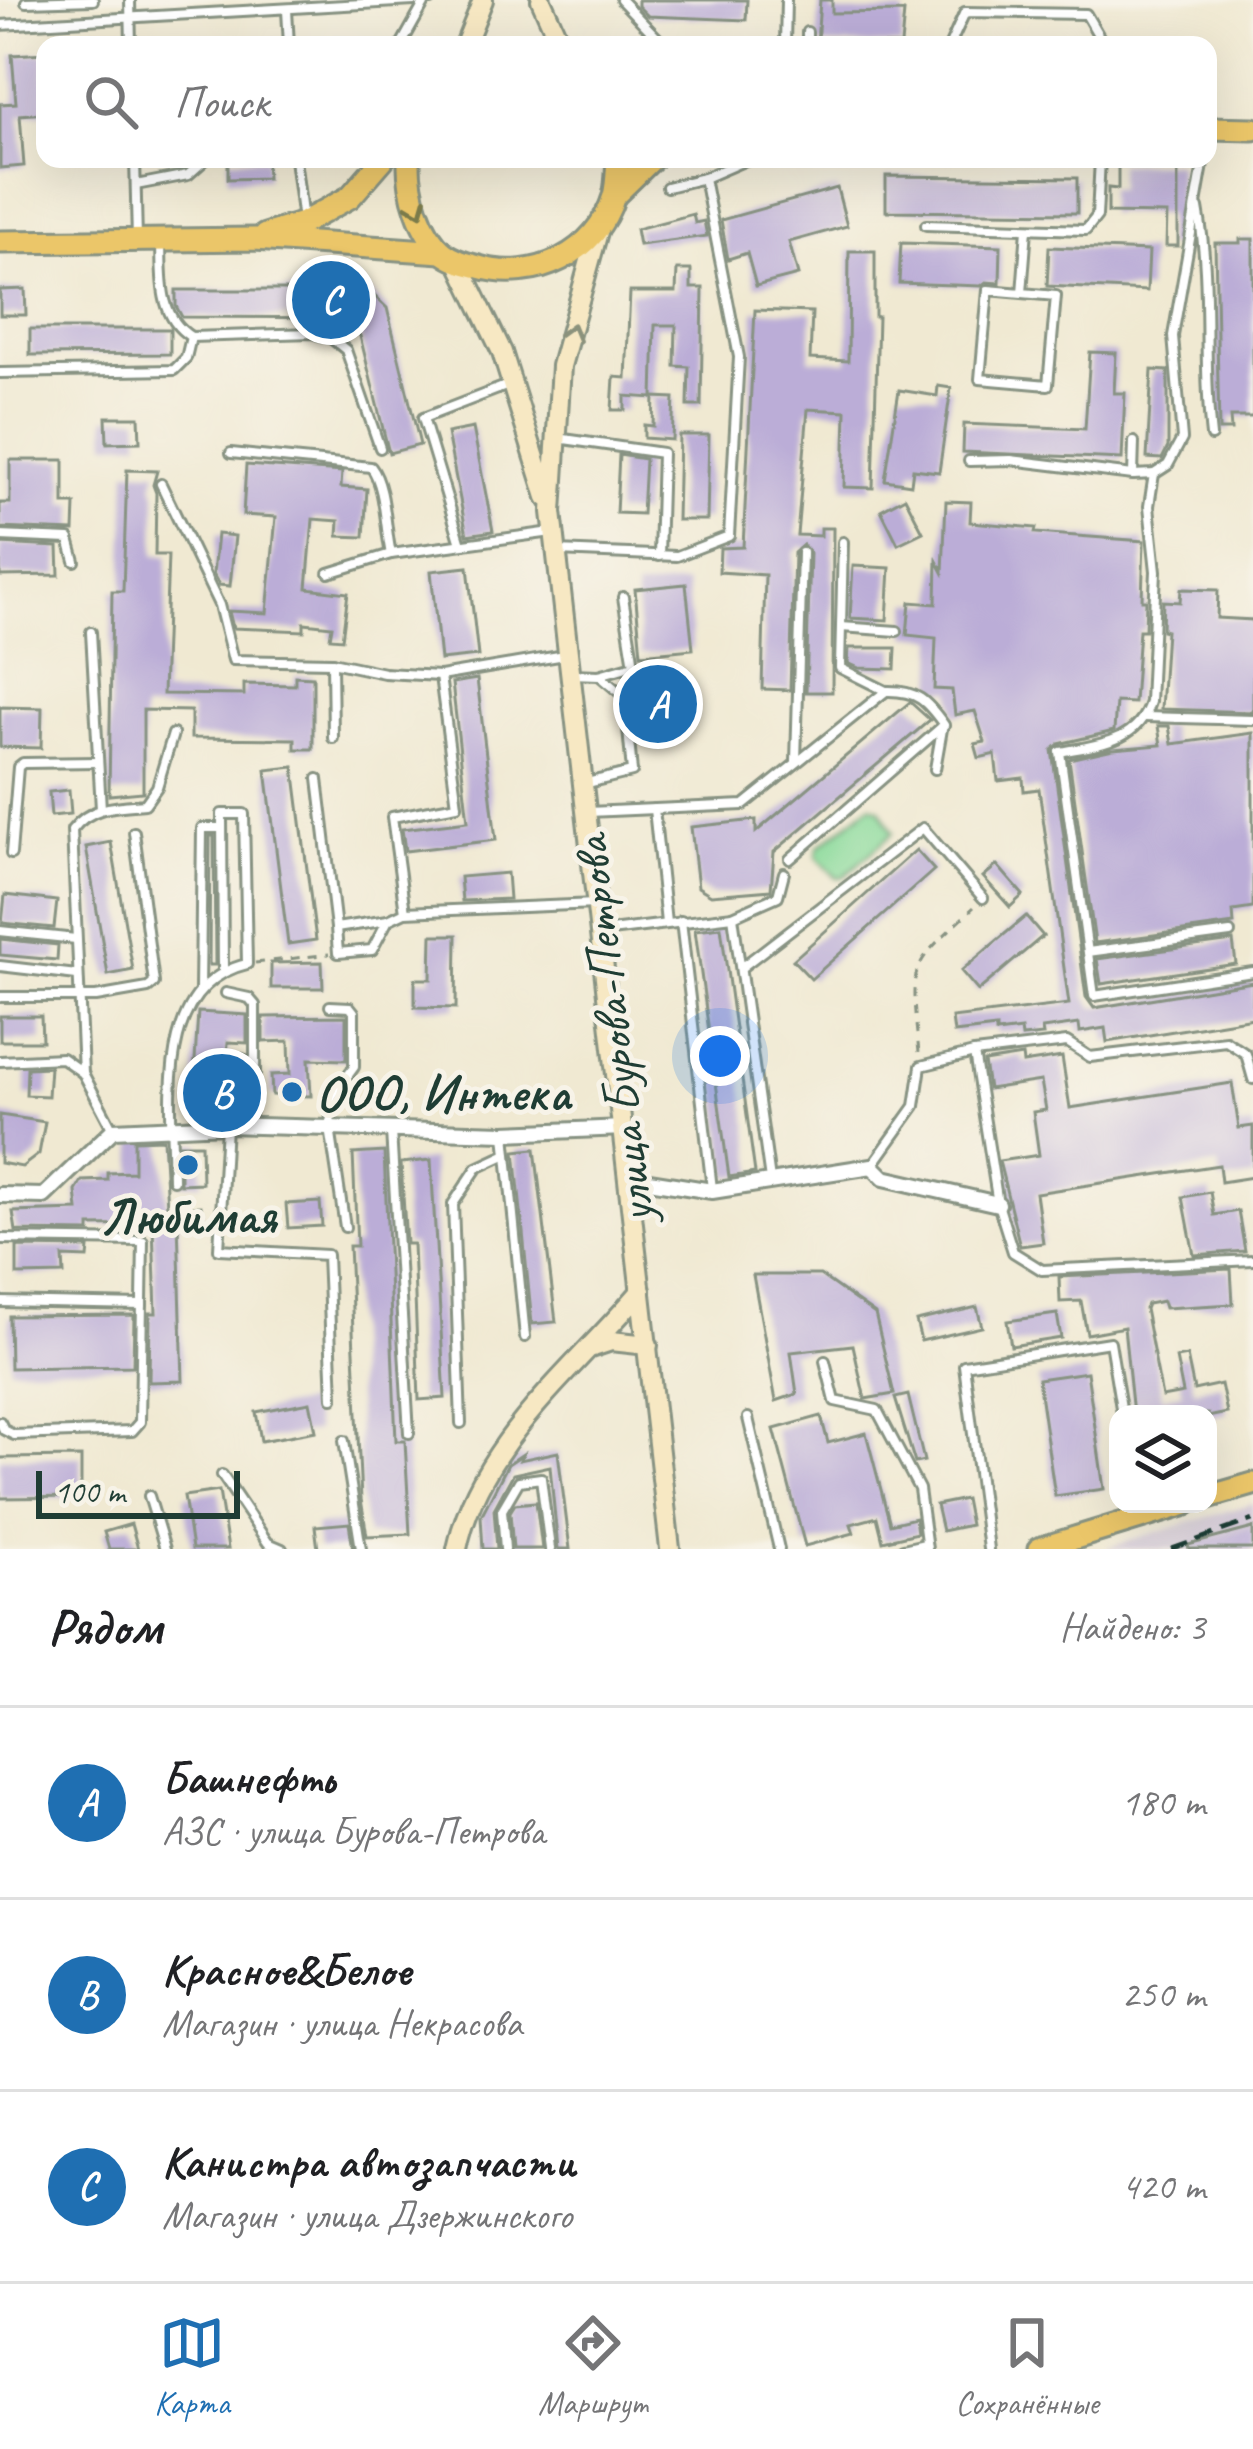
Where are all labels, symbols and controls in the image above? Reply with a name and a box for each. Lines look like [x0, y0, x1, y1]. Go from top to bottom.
search box [36, 36, 1217, 168]
icon: search [78, 69, 144, 135]
text: Поиск [174, 74, 269, 131]
one-way arrow [404, 196, 428, 217]
pin: C [292, 255, 370, 345]
one-way arrow [556, 322, 581, 343]
pin: A [619, 659, 697, 749]
street label: улица Бурова-Петрова [557, 829, 669, 1230]
your location [690, 1026, 750, 1086]
pin: B [183, 1048, 261, 1138]
place label: ООО, Интека [316, 1061, 574, 1125]
marker: ООО, Интека [279, 1079, 305, 1105]
marker: Любимая [175, 1152, 201, 1178]
place label: Любимая [100, 1184, 278, 1248]
map controls [1109, 1405, 1217, 1513]
button: layers [1109, 1405, 1217, 1513]
scale bar [36, 1465, 240, 1518]
text: 100 m [54, 1471, 125, 1513]
text: Рядом [48, 1595, 162, 1659]
text: Найдено: 3 [1060, 1603, 1205, 1652]
text: Башнефть [162, 1750, 335, 1807]
text: A [77, 1778, 97, 1827]
text: 180 m [1121, 1778, 1205, 1827]
text: АЗС · улица Бурова-Петрова [162, 1807, 545, 1856]
text: Красное&Белое [162, 1942, 411, 1999]
text: B [77, 1970, 97, 2019]
text: 250 m [1121, 1970, 1205, 2019]
text: Магазин · улица Некрасова [162, 1999, 522, 2048]
text: Канистра автозапчасти [162, 2134, 576, 2191]
text: C [78, 2162, 96, 2211]
text: 420 m [1121, 2162, 1205, 2211]
text: Магазин · улица Дзержинского [162, 2191, 572, 2240]
tab: Карта [154, 2310, 230, 2424]
tab: Маршрут [538, 2310, 647, 2424]
tab: Сохранённые [955, 2310, 1099, 2424]

